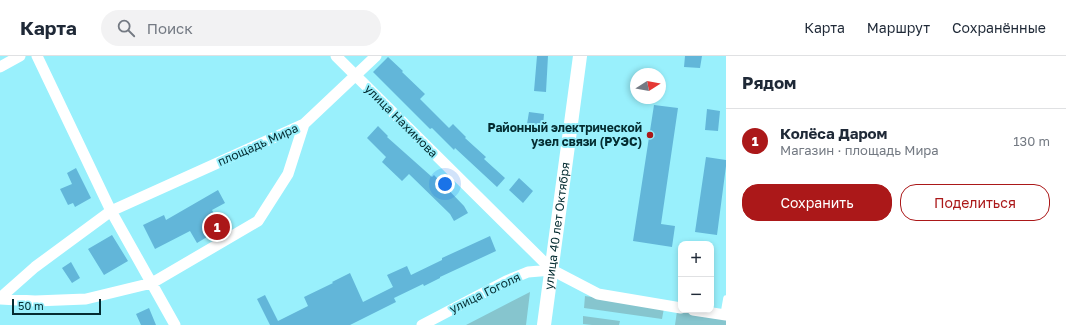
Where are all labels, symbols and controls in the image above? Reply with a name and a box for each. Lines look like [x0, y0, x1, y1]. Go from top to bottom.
search box [101, 10, 381, 46]
text: Карта [20, 16, 77, 39]
icon: search [115, 17, 137, 39]
text: Поиск [147, 19, 193, 37]
text: Карта [804, 19, 845, 36]
text: Маршрут [867, 19, 930, 36]
text: Сохранённые [952, 19, 1046, 36]
north arrow [630, 68, 666, 104]
text: Рядом [742, 72, 796, 93]
street label: улица Нахимова [362, 81, 441, 160]
street label: площадь Мира [215, 120, 300, 169]
place label: Районный электрической узел связи (РУЭС) [488, 120, 642, 149]
text: Колёса Даром [780, 124, 887, 142]
marker: Районный электрической узел связи (РУЭС) [645, 130, 655, 140]
text: 1 [752, 133, 758, 149]
text: 130 m [1013, 133, 1050, 149]
text: Магазин · площадь Мира [780, 142, 939, 158]
street label: улица 40 лет Октября [541, 161, 573, 291]
your location [435, 174, 455, 194]
button: Сохранить [742, 184, 892, 221]
button: Поделиться [900, 184, 1050, 221]
pin: 1 [204, 212, 230, 242]
map controls [678, 241, 714, 313]
button: + [678, 241, 714, 277]
street label: улица Гоголя [447, 269, 523, 316]
button: − [678, 277, 714, 313]
scale bar [12, 297, 101, 316]
text: 50 m [18, 299, 44, 312]

